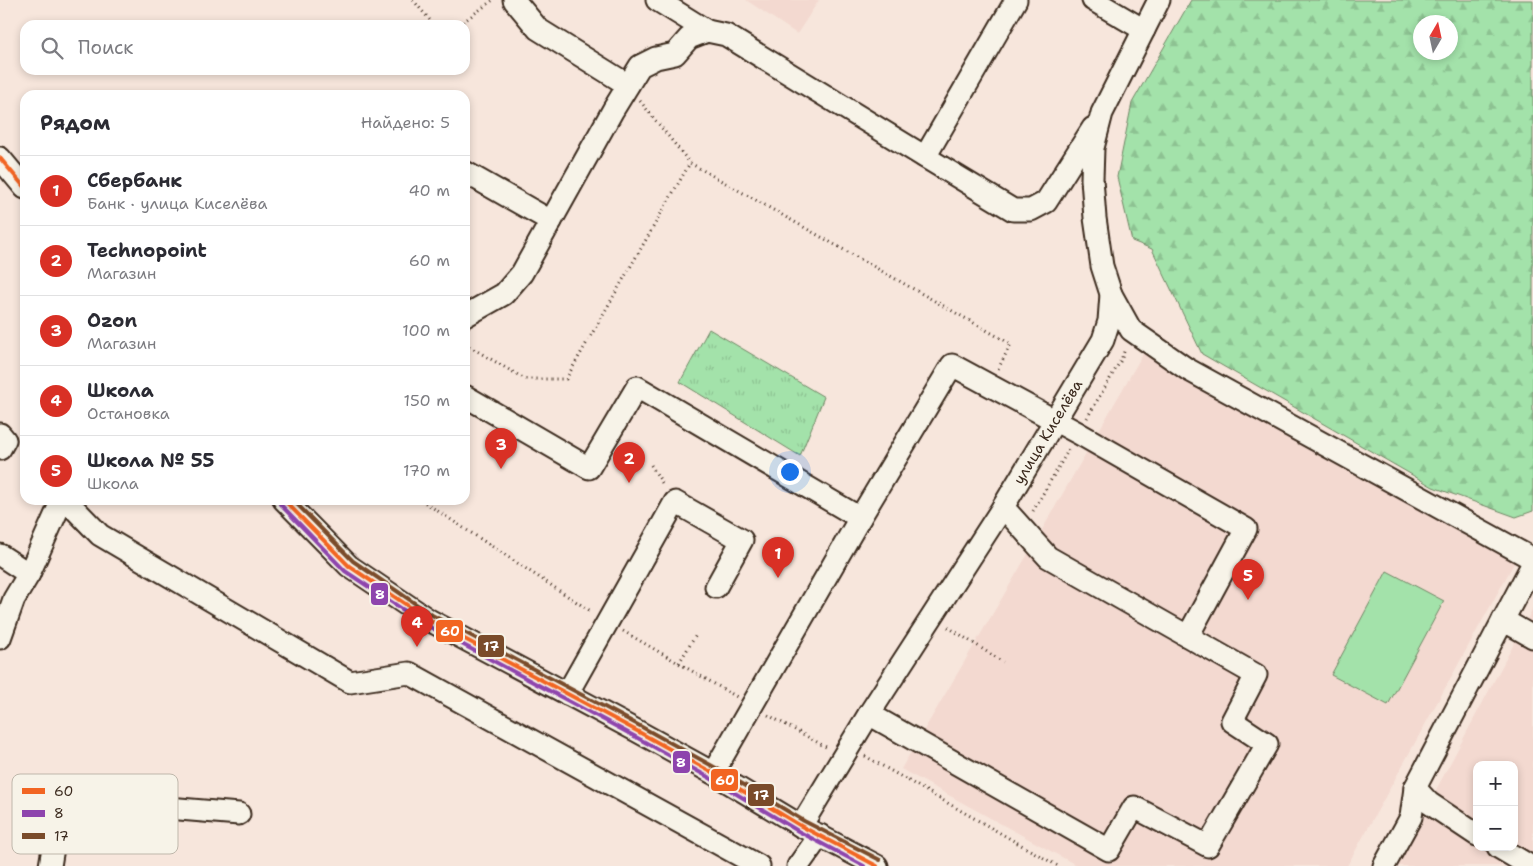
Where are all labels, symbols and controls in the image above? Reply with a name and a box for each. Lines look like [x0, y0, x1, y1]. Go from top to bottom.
north arrow [1413, 15, 1458, 60]
search box [20, 20, 470, 75]
icon: search [38, 34, 66, 62]
text: Поиск [78, 35, 133, 60]
text: Рядом [40, 109, 110, 137]
text: Найдено: 5 [361, 112, 450, 133]
text: Сбербанк [87, 168, 182, 193]
text: 1 [52, 180, 60, 201]
text: 40 m [408, 180, 450, 201]
text: Банк · улица Киселёва [87, 193, 267, 214]
text: Technopoint [87, 238, 207, 263]
text: 2 [50, 250, 62, 271]
text: 60 m [409, 250, 450, 271]
text: Магазин [87, 263, 156, 284]
text: Ozon [87, 308, 137, 333]
text: 3 [50, 320, 62, 341]
text: 100 m [402, 320, 450, 341]
text: Магазин [87, 333, 156, 354]
street label: улица Киселёва [1009, 375, 1088, 488]
text: Школа [87, 378, 154, 403]
text: 4 [50, 390, 62, 411]
text: 150 m [403, 390, 450, 411]
text: Остановка [87, 403, 170, 424]
pin: 3 [485, 428, 517, 469]
pin: 2 [613, 442, 645, 483]
text: Школа № 55 [87, 448, 214, 473]
your location [777, 459, 803, 485]
text: 5 [51, 460, 61, 481]
text: 170 m [403, 460, 450, 481]
text: Школа [87, 473, 139, 494]
pin: 1 [762, 537, 794, 578]
pin: 5 [1232, 559, 1264, 600]
line badge: 8 [370, 582, 389, 606]
text: 8 [375, 585, 385, 603]
pin: 4 [401, 606, 433, 647]
line badge: 60 [435, 619, 464, 643]
text: 60 [440, 622, 460, 640]
line badge: 17 [477, 634, 505, 658]
text: 17 [483, 637, 499, 655]
line badge: 8 [672, 750, 691, 774]
text: 8 [676, 753, 686, 771]
map controls [1473, 761, 1518, 851]
button: + [1473, 761, 1518, 806]
line badge: 60 [710, 768, 739, 792]
text: 60 [715, 771, 735, 789]
legend [12, 774, 178, 854]
text: 60 [54, 782, 73, 800]
line badge: 17 [747, 783, 775, 807]
text: 17 [753, 786, 769, 804]
text: 8 [54, 804, 64, 822]
button: − [1473, 806, 1518, 851]
text: 17 [54, 827, 69, 845]

